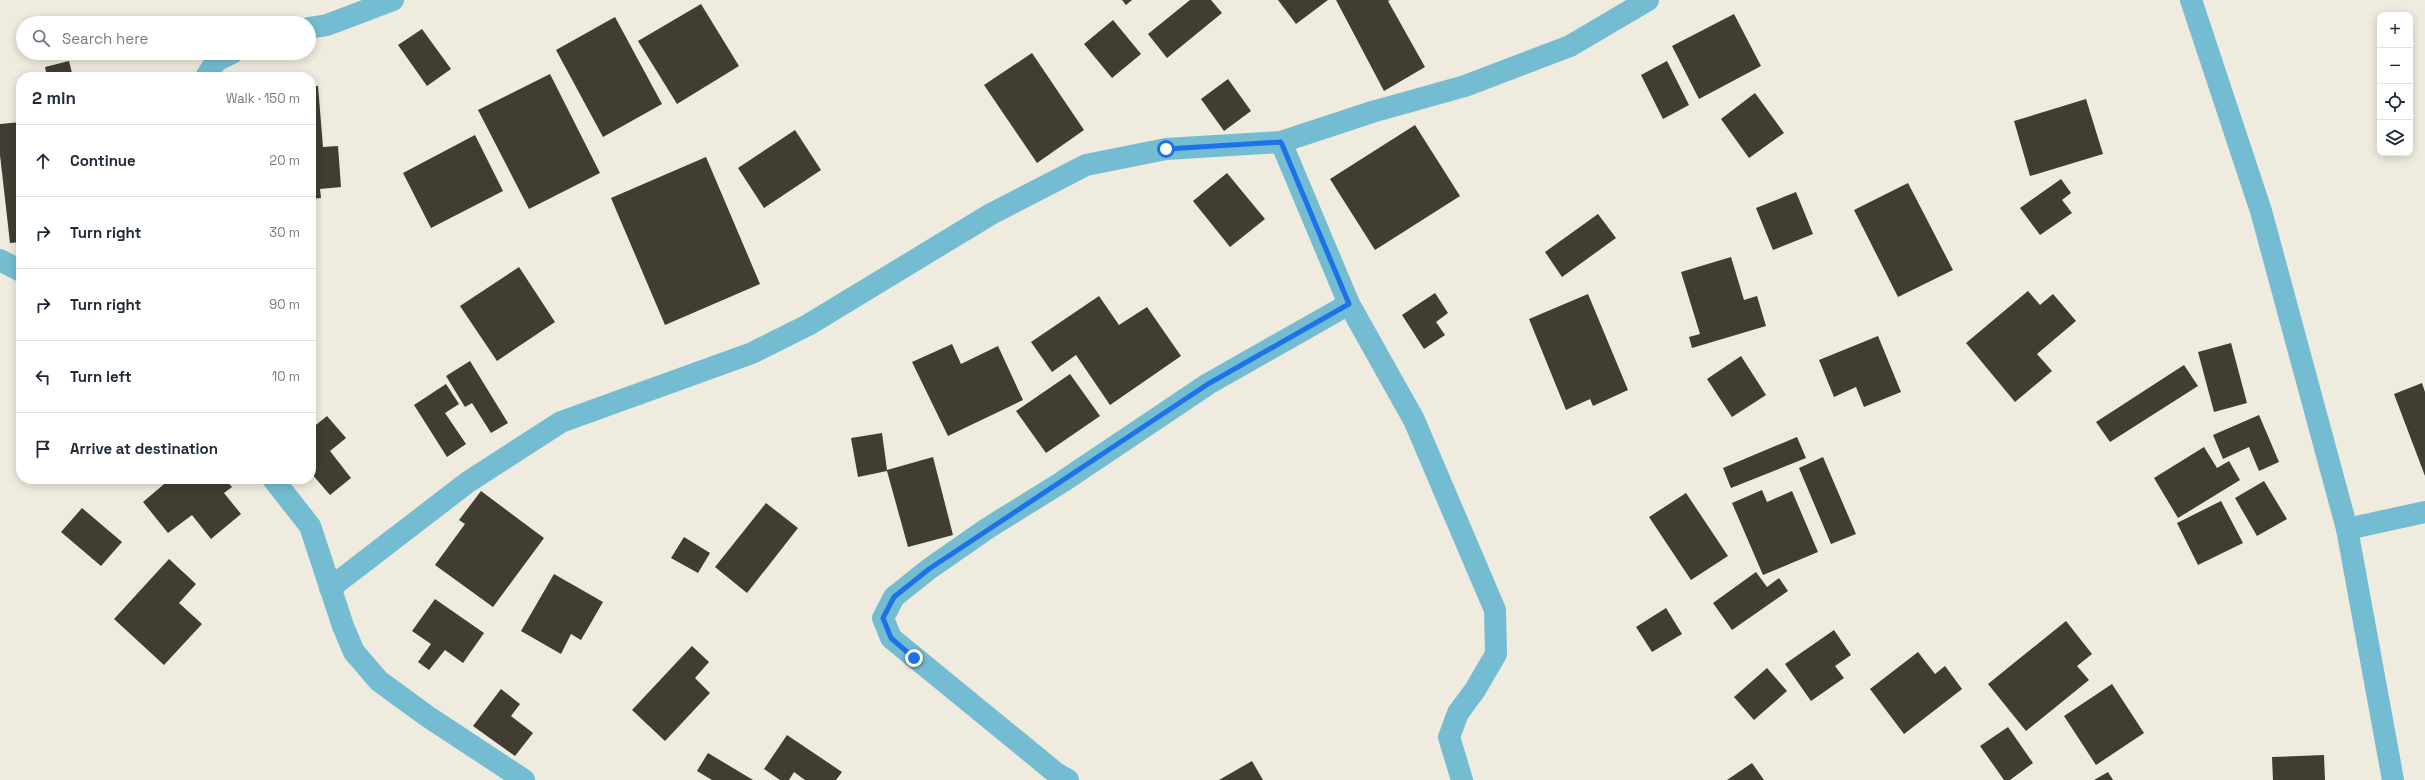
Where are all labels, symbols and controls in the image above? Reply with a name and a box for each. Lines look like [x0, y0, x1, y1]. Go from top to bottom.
map controls [2377, 12, 2413, 156]
button: + [2377, 12, 2413, 48]
search box [16, 16, 316, 60]
icon: search [30, 27, 52, 49]
text: Search here [62, 29, 148, 48]
button: − [2377, 48, 2413, 84]
button: locate [2377, 84, 2413, 120]
text: 2 min [32, 87, 76, 109]
text: Walk · 150 m [226, 90, 300, 107]
button: layers [2377, 120, 2413, 156]
route start [1157, 140, 1175, 158]
icon: ahead [32, 150, 54, 172]
text: Continue [70, 151, 136, 170]
text: 20 m [269, 152, 300, 169]
icon: right [32, 222, 54, 244]
text: Turn right [70, 223, 141, 242]
text: 30 m [269, 224, 300, 241]
icon: right [32, 294, 54, 316]
text: Turn right [70, 295, 141, 314]
text: 90 m [269, 296, 300, 313]
icon: left [32, 366, 54, 388]
text: Turn left [70, 367, 132, 386]
text: 10 m [272, 368, 300, 385]
icon: arrive [32, 438, 54, 460]
text: Arrive at destination [70, 439, 218, 458]
route end [905, 649, 923, 667]

